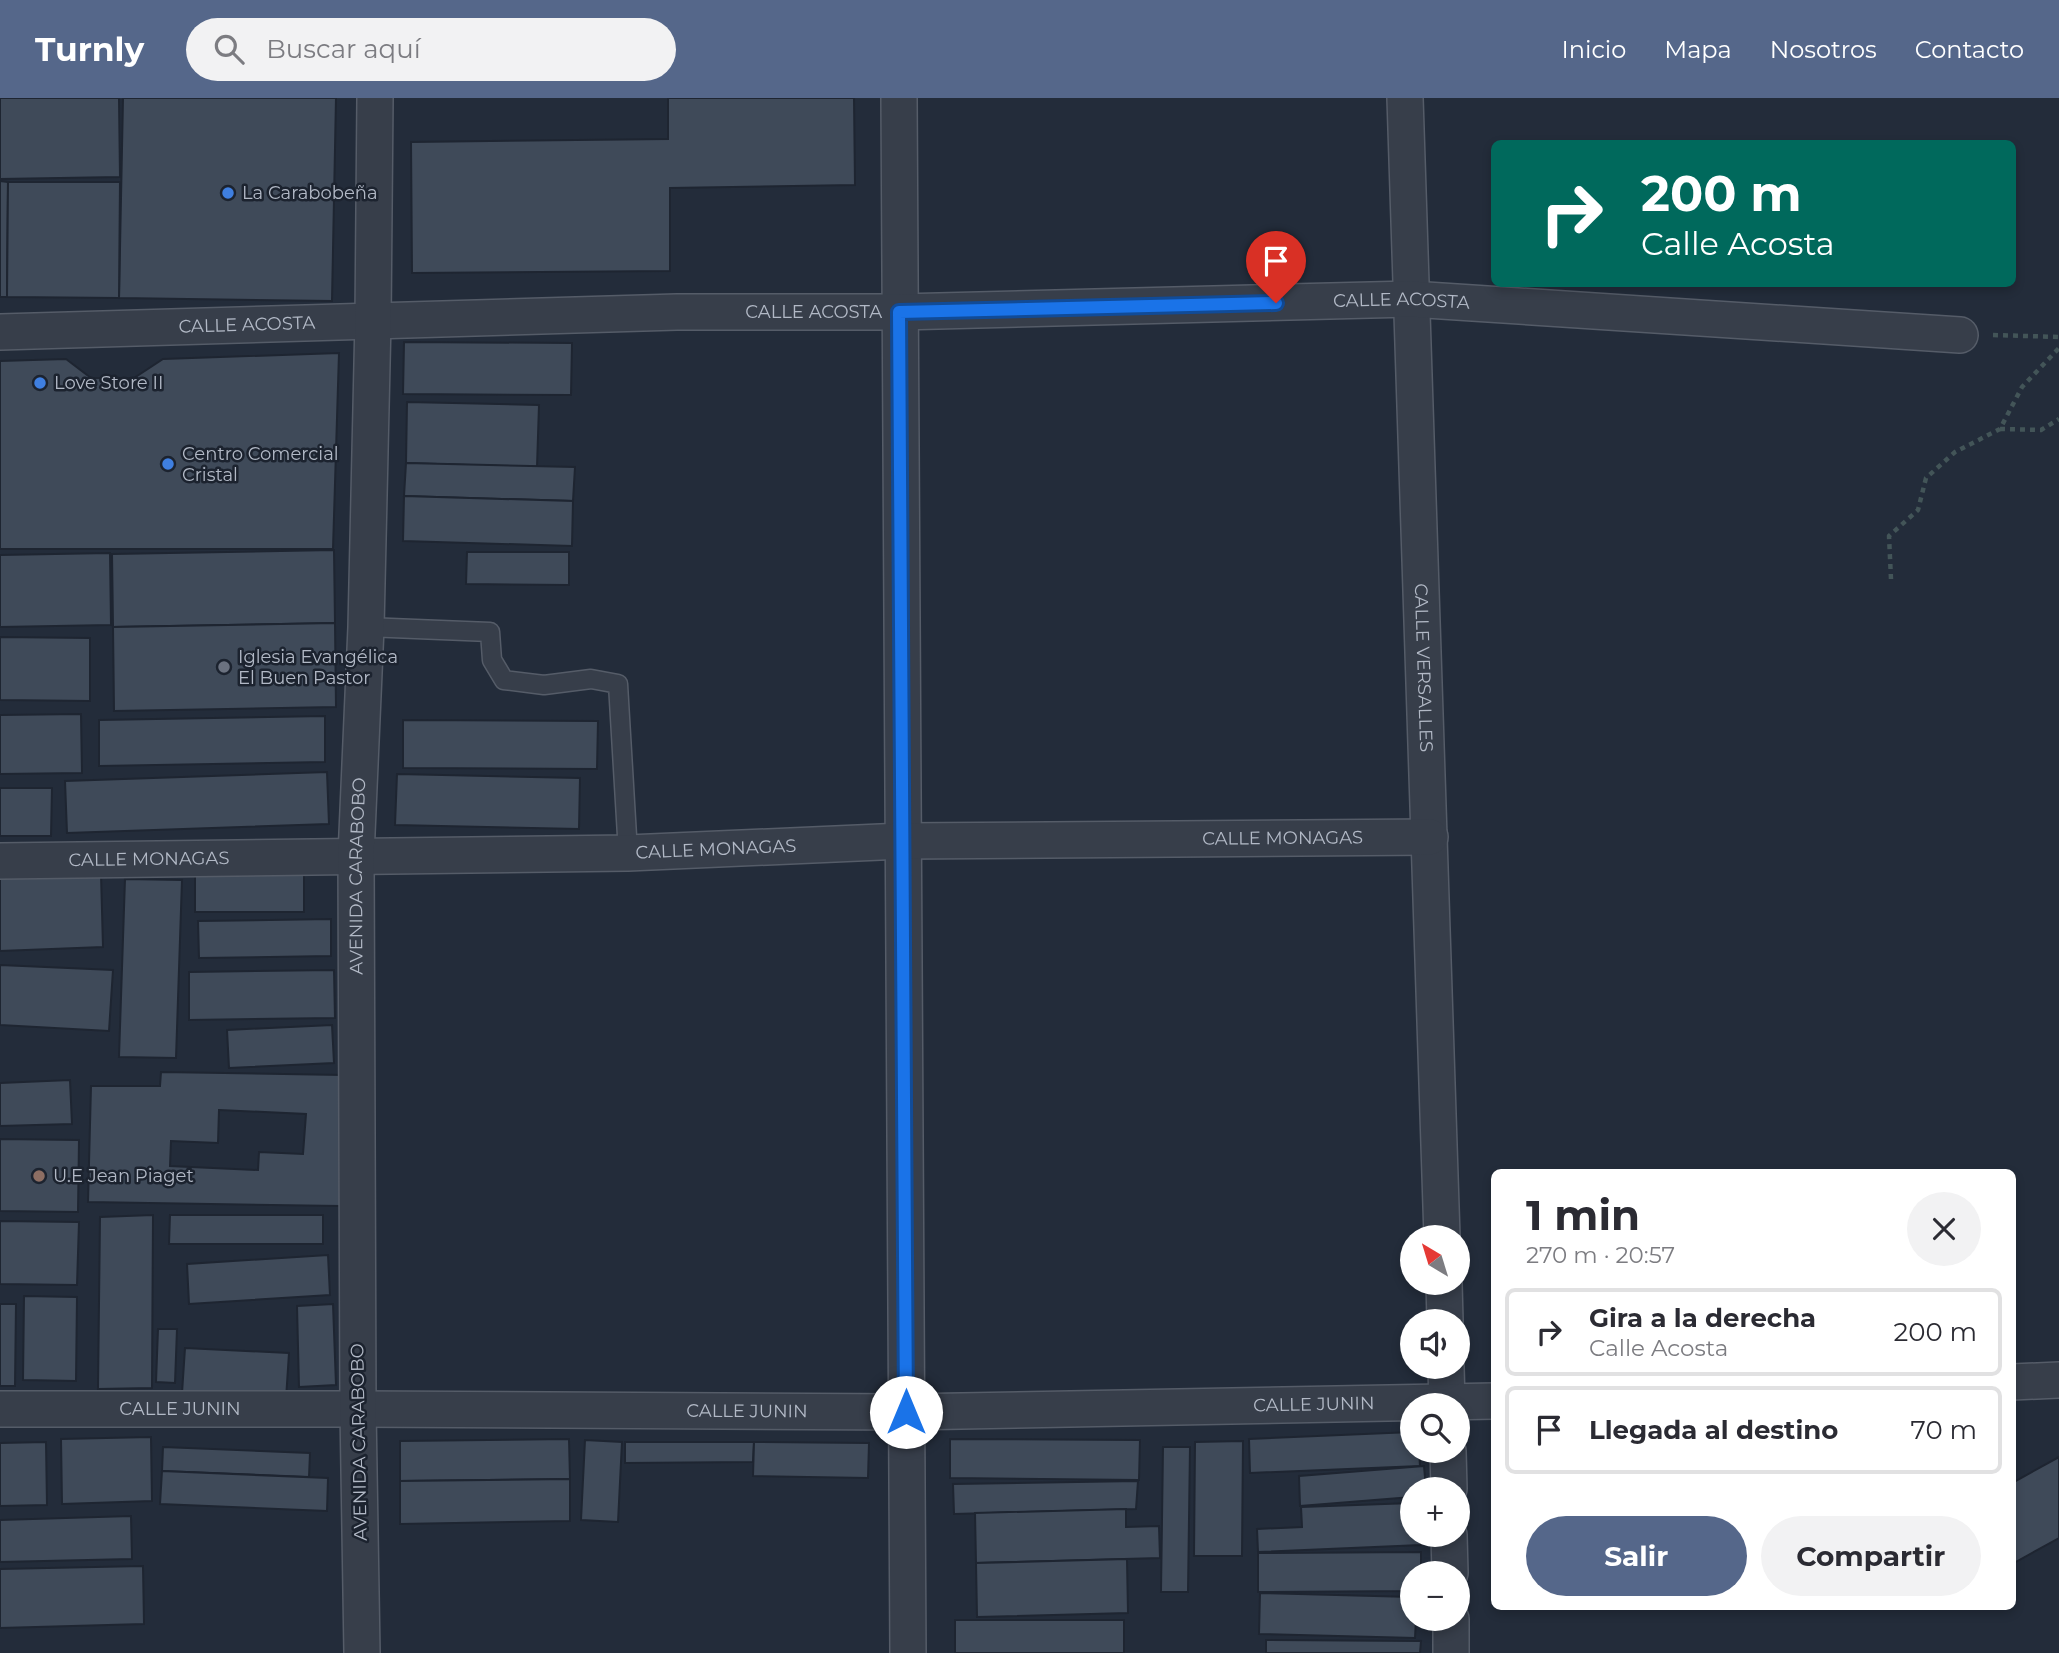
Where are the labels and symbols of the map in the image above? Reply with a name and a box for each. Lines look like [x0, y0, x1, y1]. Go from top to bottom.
place label: La Carabobeña [242, 182, 378, 204]
marker: La Carabobeña [220, 185, 236, 201]
pin [1246, 231, 1306, 303]
street label: CALLE ACOSTA [1333, 288, 1471, 314]
street label: CALLE ACOSTA [745, 301, 882, 323]
street label: CALLE ACOSTA [178, 312, 316, 338]
place label: Love Store II [54, 372, 163, 394]
marker: Love Store II [32, 375, 48, 391]
place label: Centro Comercial Cristal [182, 443, 339, 486]
marker: Centro Comercial Cristal [160, 456, 176, 472]
street label: CALLE VERSALLES [1410, 583, 1437, 753]
place label: Iglesia Evangélica El Buen Pastor [238, 646, 398, 689]
marker: Iglesia Evangélica El Buen Pastor [216, 659, 232, 675]
street label: AVENIDA CARABOBO [345, 777, 370, 975]
street label: CALLE MONAGAS [1202, 827, 1363, 850]
street label: CALLE MONAGAS [635, 835, 797, 864]
street label: CALLE MONAGAS [68, 847, 230, 871]
place label: U.E Jean Piaget [53, 1165, 194, 1187]
marker: U.E Jean Piaget [31, 1168, 47, 1184]
north arrow [1400, 1225, 1470, 1295]
street label: AVENIDA CARABOBO [346, 1343, 372, 1541]
position arrow [869, 1375, 943, 1449]
street label: CALLE JUNIN [1253, 1392, 1375, 1417]
street label: CALLE JUNIN [119, 1398, 241, 1420]
street label: CALLE JUNIN [686, 1400, 808, 1422]

